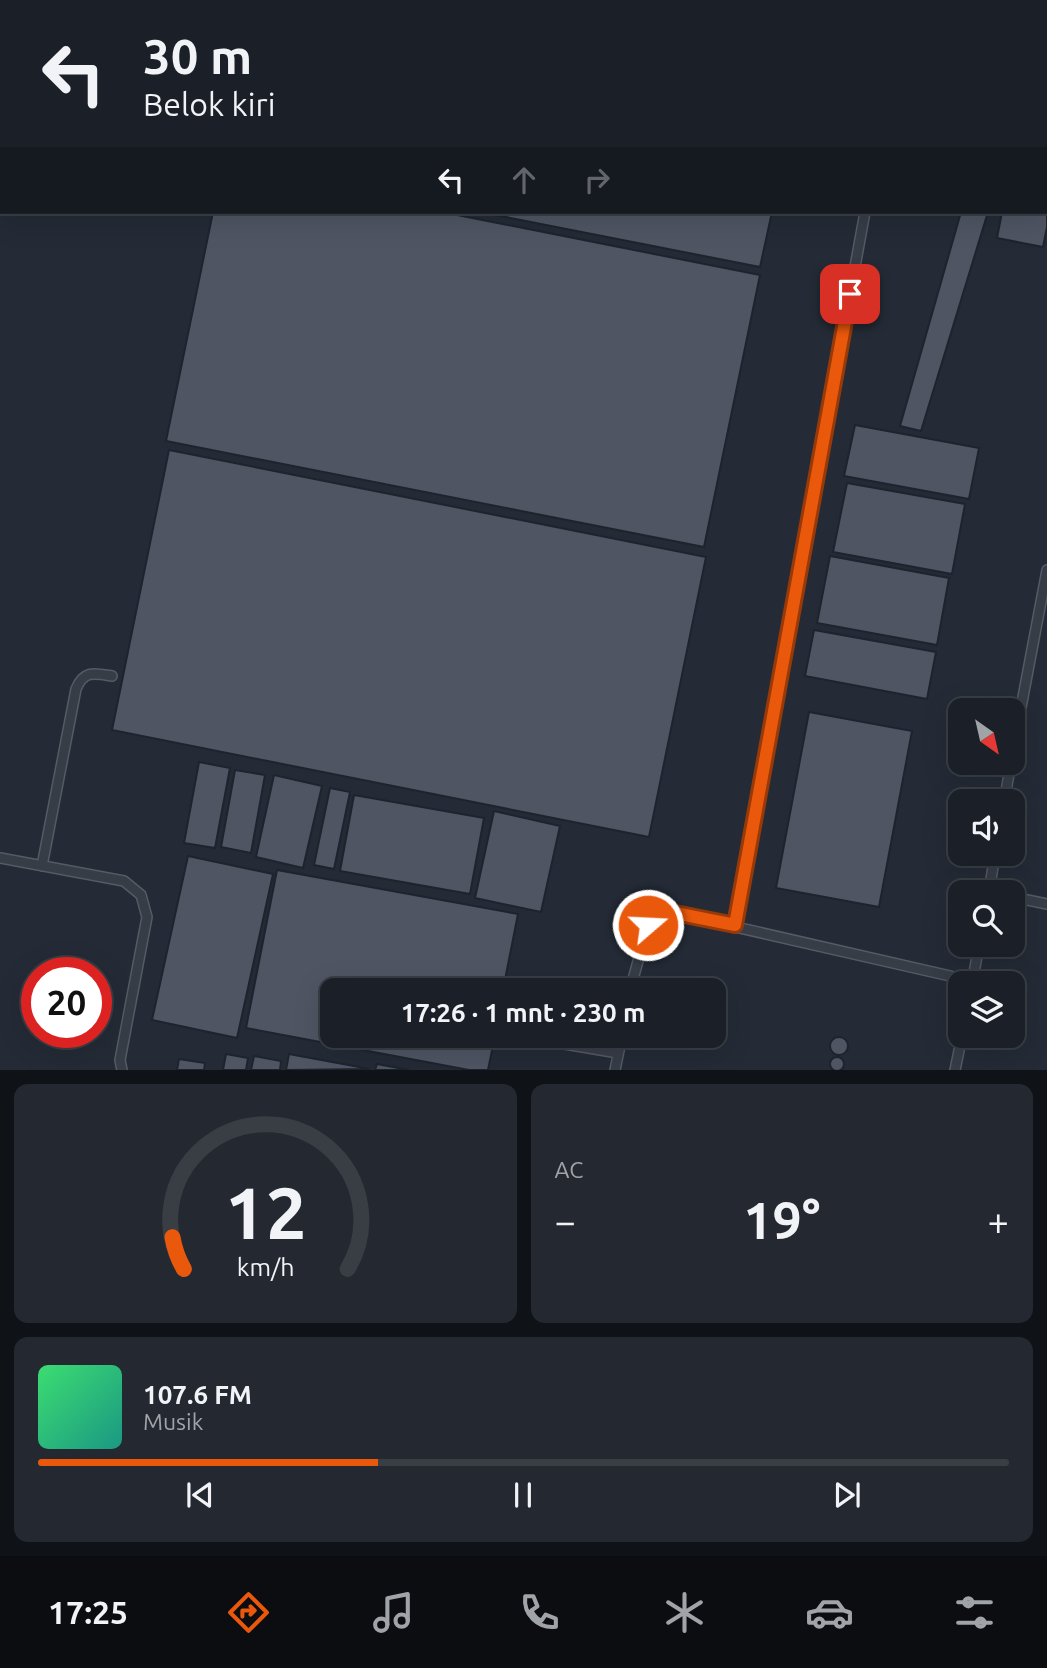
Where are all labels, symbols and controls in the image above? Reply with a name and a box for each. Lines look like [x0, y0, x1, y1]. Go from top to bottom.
icon: left [28, 28, 119, 119]
text: 30 m [143, 28, 252, 83]
text: Belok kiri [143, 86, 275, 122]
icon: left [432, 161, 470, 199]
icon: ahead [505, 161, 543, 199]
icon: right [578, 161, 616, 199]
pin [820, 264, 880, 324]
icon: arrive [831, 275, 869, 313]
north arrow [948, 698, 1026, 775]
map controls [948, 698, 1025, 1048]
button: sound [948, 789, 1025, 866]
button: search [948, 880, 1025, 957]
position arrow [611, 888, 685, 962]
speed limit sign: 20 [21, 957, 112, 1048]
button: layers [948, 971, 1025, 1048]
text: 17:26 · 1 mnt · 230 m [401, 998, 645, 1027]
text: AC [555, 1157, 583, 1182]
text: 12 [224, 1172, 306, 1254]
text: 19° [743, 1191, 820, 1249]
text: − [555, 1200, 576, 1242]
text: + [988, 1200, 1009, 1242]
text: km/h [236, 1253, 294, 1281]
text: 107.6 FM [143, 1380, 252, 1409]
text: Musik [143, 1409, 203, 1434]
icon: previous [181, 1476, 219, 1514]
icon: pause [504, 1476, 542, 1514]
icon: next [828, 1476, 866, 1514]
icon: directions [224, 1588, 273, 1637]
icon: music [369, 1588, 418, 1637]
icon: phone [515, 1588, 564, 1637]
icon: climate [660, 1588, 709, 1637]
icon: car [805, 1588, 854, 1637]
icon: filters [950, 1588, 999, 1637]
text: 17:25 [48, 1594, 128, 1630]

